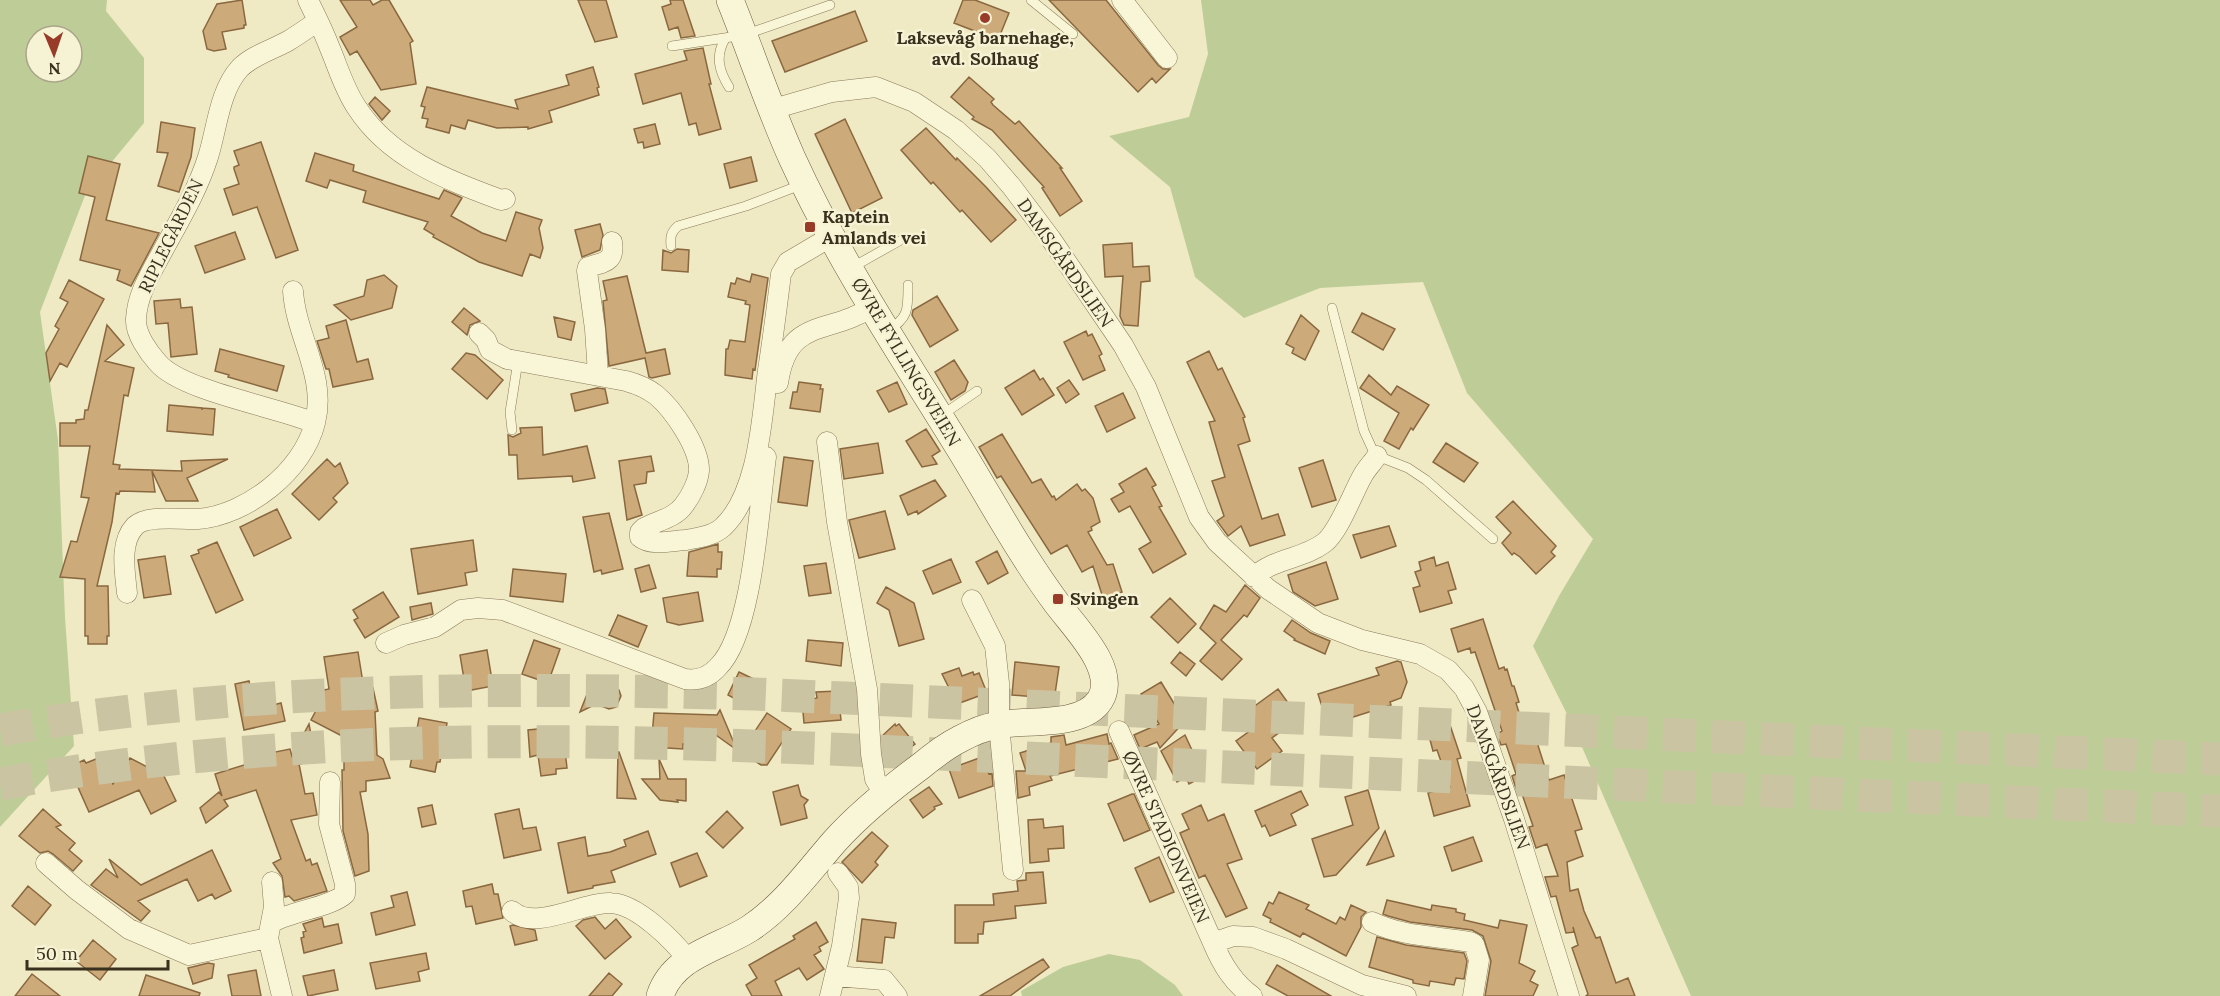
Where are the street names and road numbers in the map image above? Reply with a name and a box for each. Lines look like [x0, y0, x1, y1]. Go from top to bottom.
street label: RIPLEGÅRDEN [133, 175, 208, 297]
street label: DAMSGÅRDSLIEN [1012, 194, 1119, 332]
street label: ØVRE FYLLINGSVEIEN [847, 273, 966, 450]
street label: DAMSGÅRDSLIEN [1462, 701, 1535, 852]
street label: ØVRE STADIONVEIEN [1118, 747, 1215, 927]

